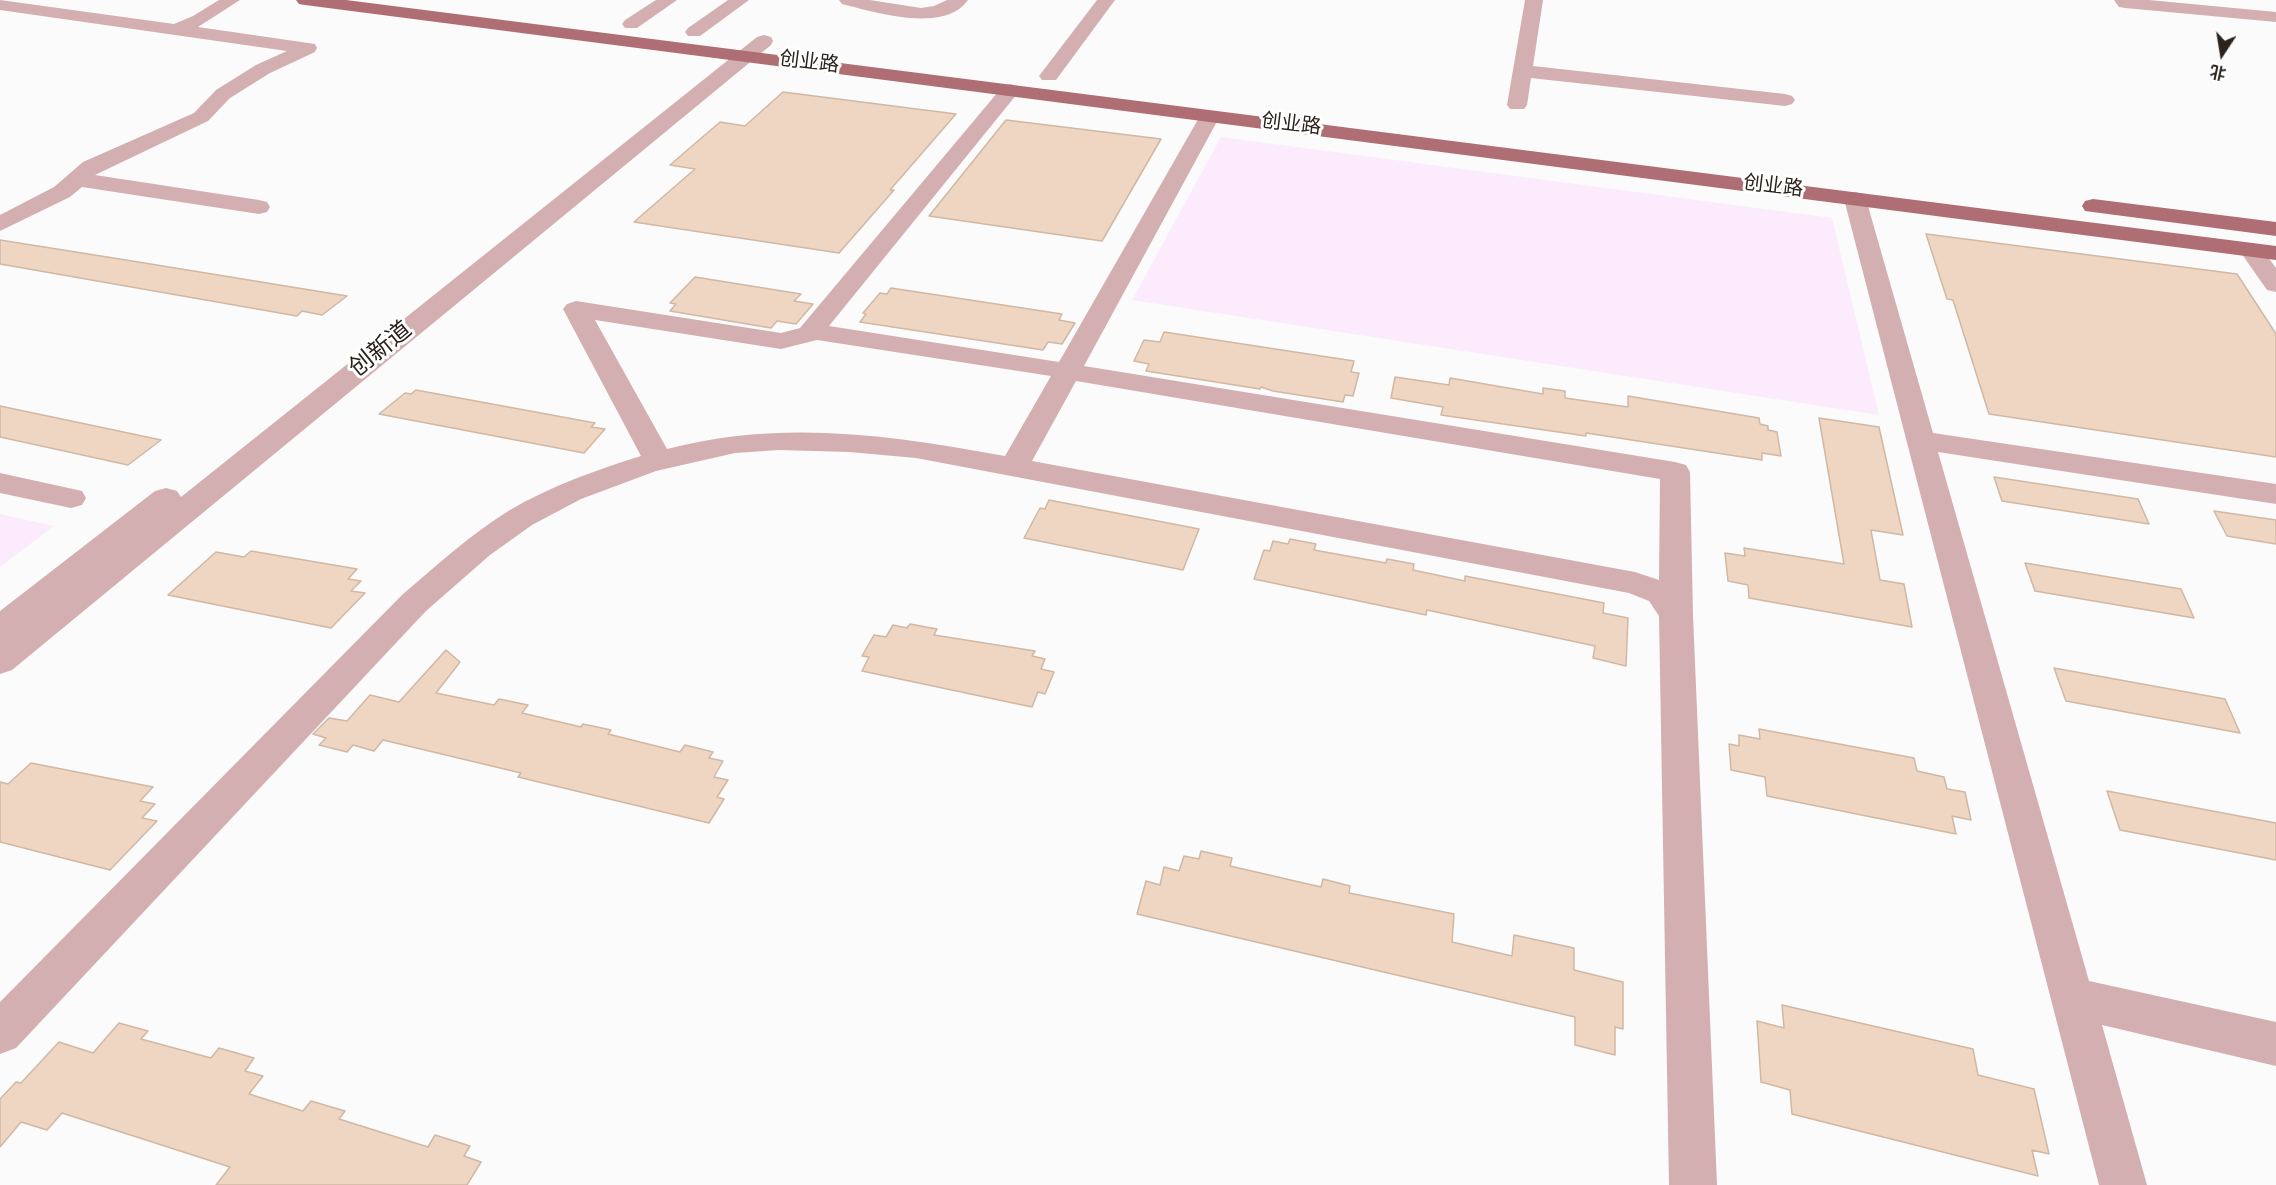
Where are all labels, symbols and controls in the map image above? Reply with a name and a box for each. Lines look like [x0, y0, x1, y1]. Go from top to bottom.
north arrow [2192, 24, 2252, 84]
street label: 创业路 [778, 48, 840, 80]
text: 北 [2208, 58, 2229, 85]
street label: 创业路 [1260, 110, 1322, 142]
street label: 创业路 [1742, 172, 1804, 204]
street label: 创新道 [345, 317, 419, 385]

